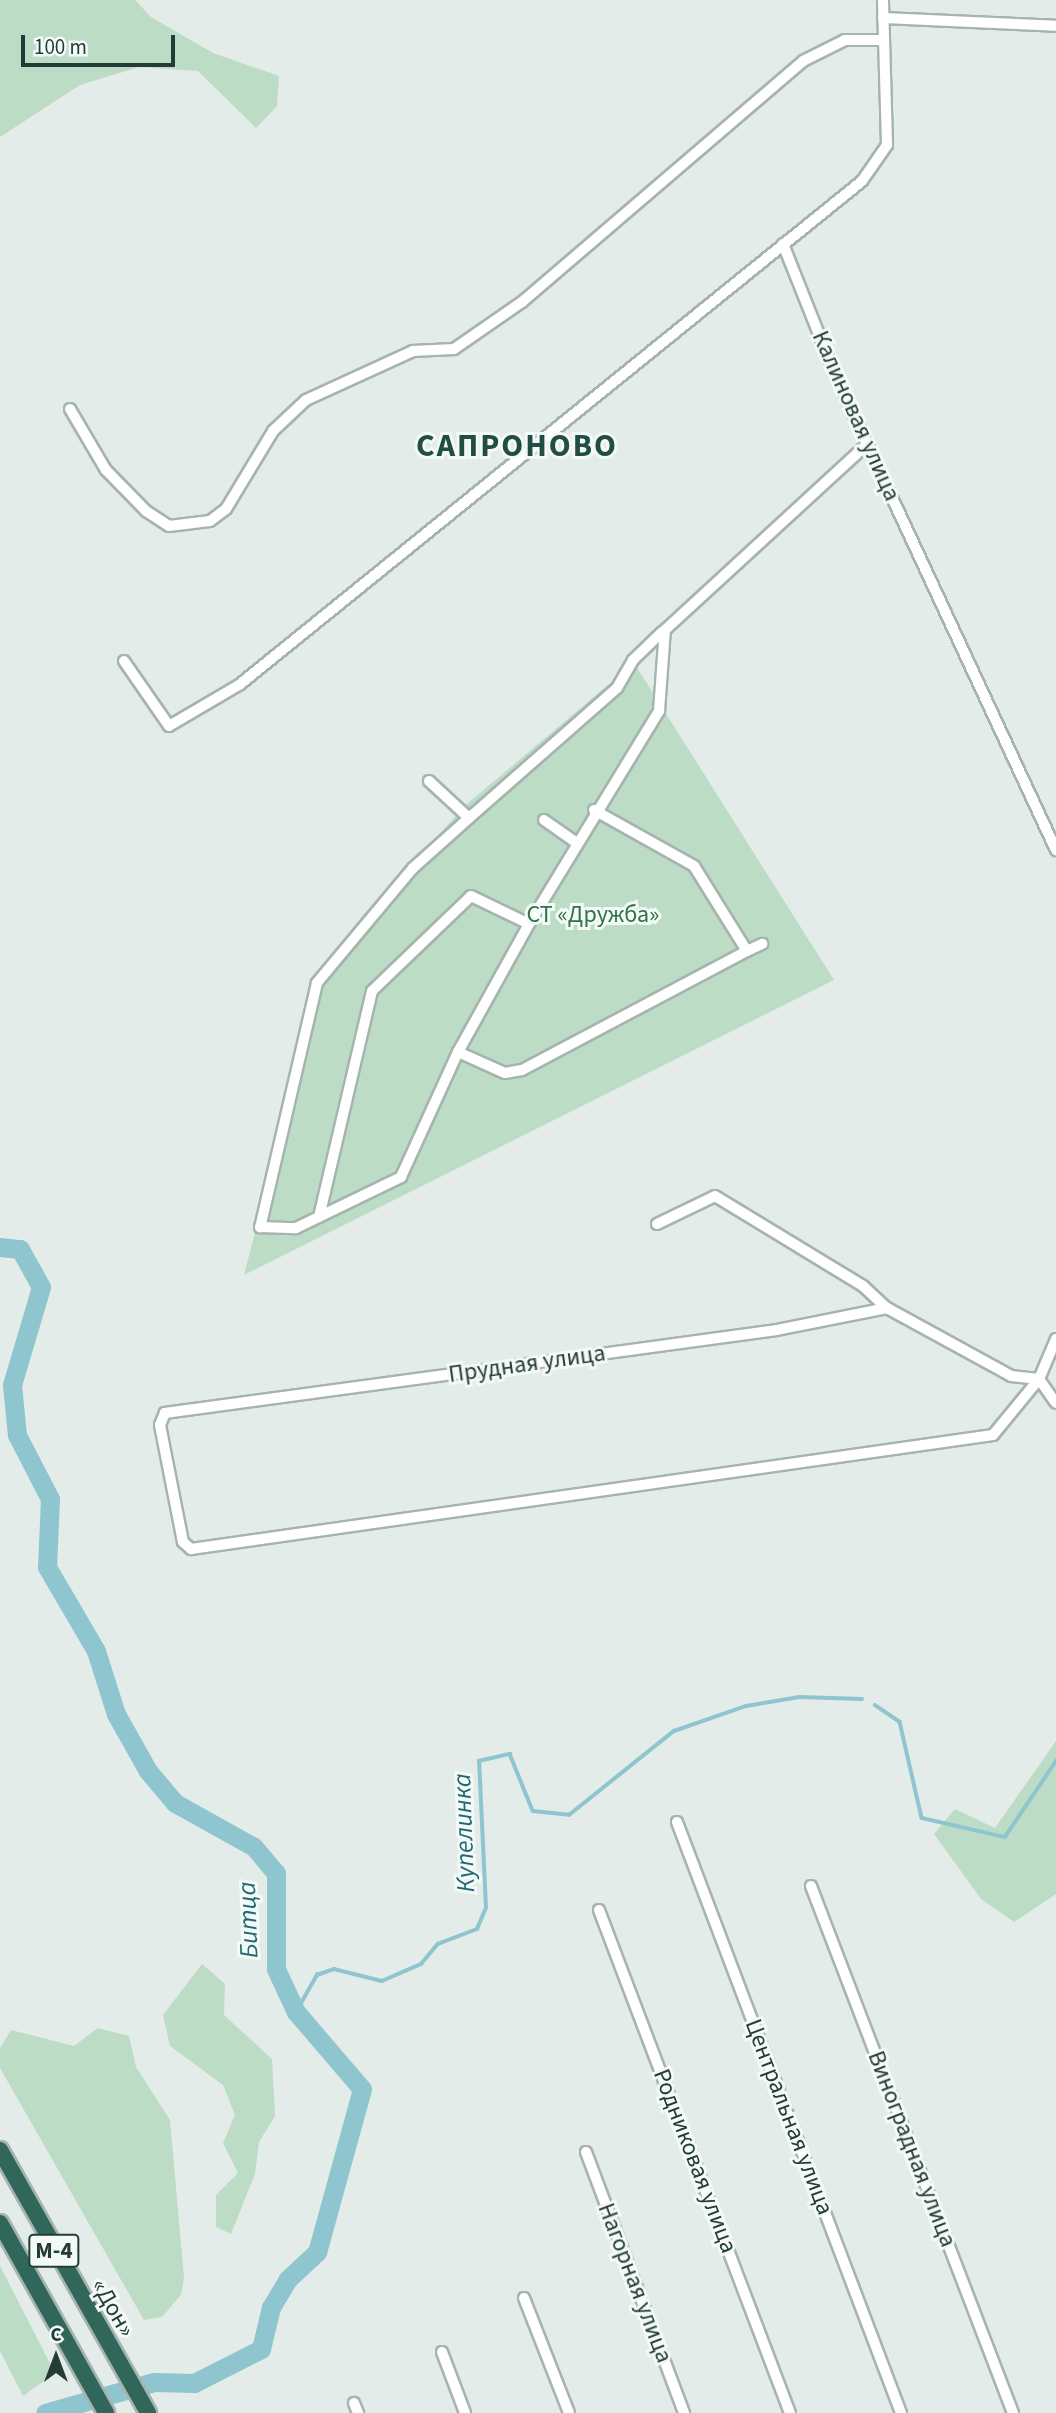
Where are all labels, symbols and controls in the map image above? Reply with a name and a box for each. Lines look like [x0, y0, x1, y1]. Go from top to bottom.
scale bar [24, 21, 178, 65]
text: 100 m [34, 32, 87, 62]
street label: Калиновая улица [806, 326, 906, 506]
district label: САПРОНОВО [417, 427, 617, 465]
park label: СТ «Дружба» [527, 901, 659, 929]
street label: Прудная улица [447, 1339, 607, 1389]
water label: Купелинка [446, 1773, 482, 1893]
water label: Битца [231, 1881, 265, 1959]
street label: Центральная улица [738, 2015, 840, 2219]
street label: Виноградная улица [861, 2047, 963, 2251]
street label: Родниковая улица [647, 2065, 743, 2257]
street label: Нагорная улица [591, 2199, 679, 2367]
road number: М-4 [28, 2232, 80, 2270]
street label: «Дон» [85, 2274, 141, 2342]
north arrow [21, 2322, 91, 2392]
text: С [50, 2322, 62, 2349]

